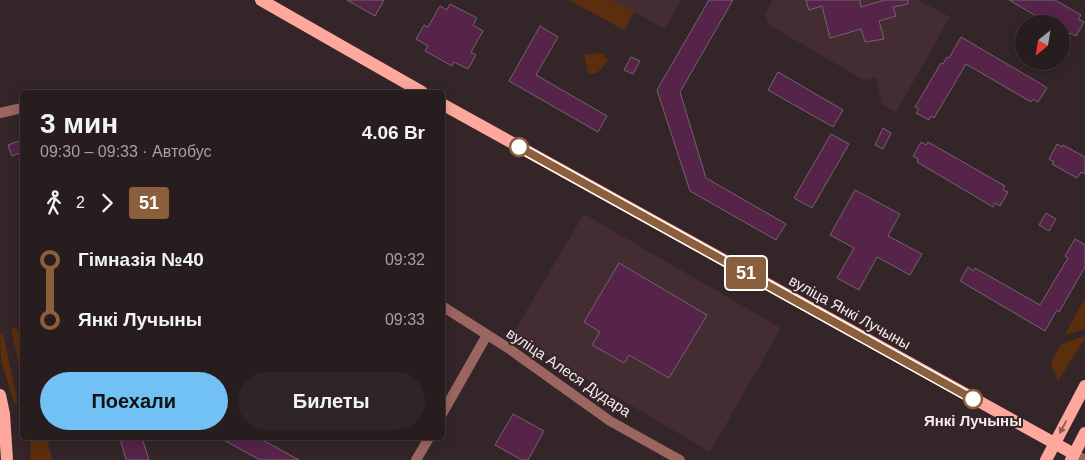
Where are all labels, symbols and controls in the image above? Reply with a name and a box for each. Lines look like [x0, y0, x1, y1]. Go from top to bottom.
north arrow [1015, 15, 1070, 70]
map controls [1015, 15, 1070, 70]
text: 3 мин [40, 108, 118, 139]
text: 4.06 Br [362, 122, 425, 143]
unlabelled marker [509, 137, 529, 157]
text: 09:30 – 09:33 · Автобус [40, 143, 212, 160]
icon: walk [40, 189, 68, 217]
icon: forward [93, 189, 121, 217]
text: 51 [139, 193, 159, 213]
text: 2 [76, 194, 85, 211]
text: Гімназія №40 [78, 249, 204, 270]
text: 09:32 [385, 251, 425, 268]
line badge: 51 [724, 257, 768, 289]
text: 51 [736, 263, 756, 283]
street label: вуліца Янкі Лучыны [786, 272, 914, 352]
text: Янкі Лучыны [78, 309, 202, 330]
text: 09:33 [385, 311, 425, 328]
street label: вуліца Алеся Дудара [504, 324, 635, 420]
button: Поехали [40, 372, 228, 430]
button: Билеты [238, 372, 425, 430]
marker: Янкі Лучыны [963, 389, 983, 409]
place label: Янкі Лучыны [924, 412, 1022, 429]
one-way arrow [1059, 419, 1067, 434]

